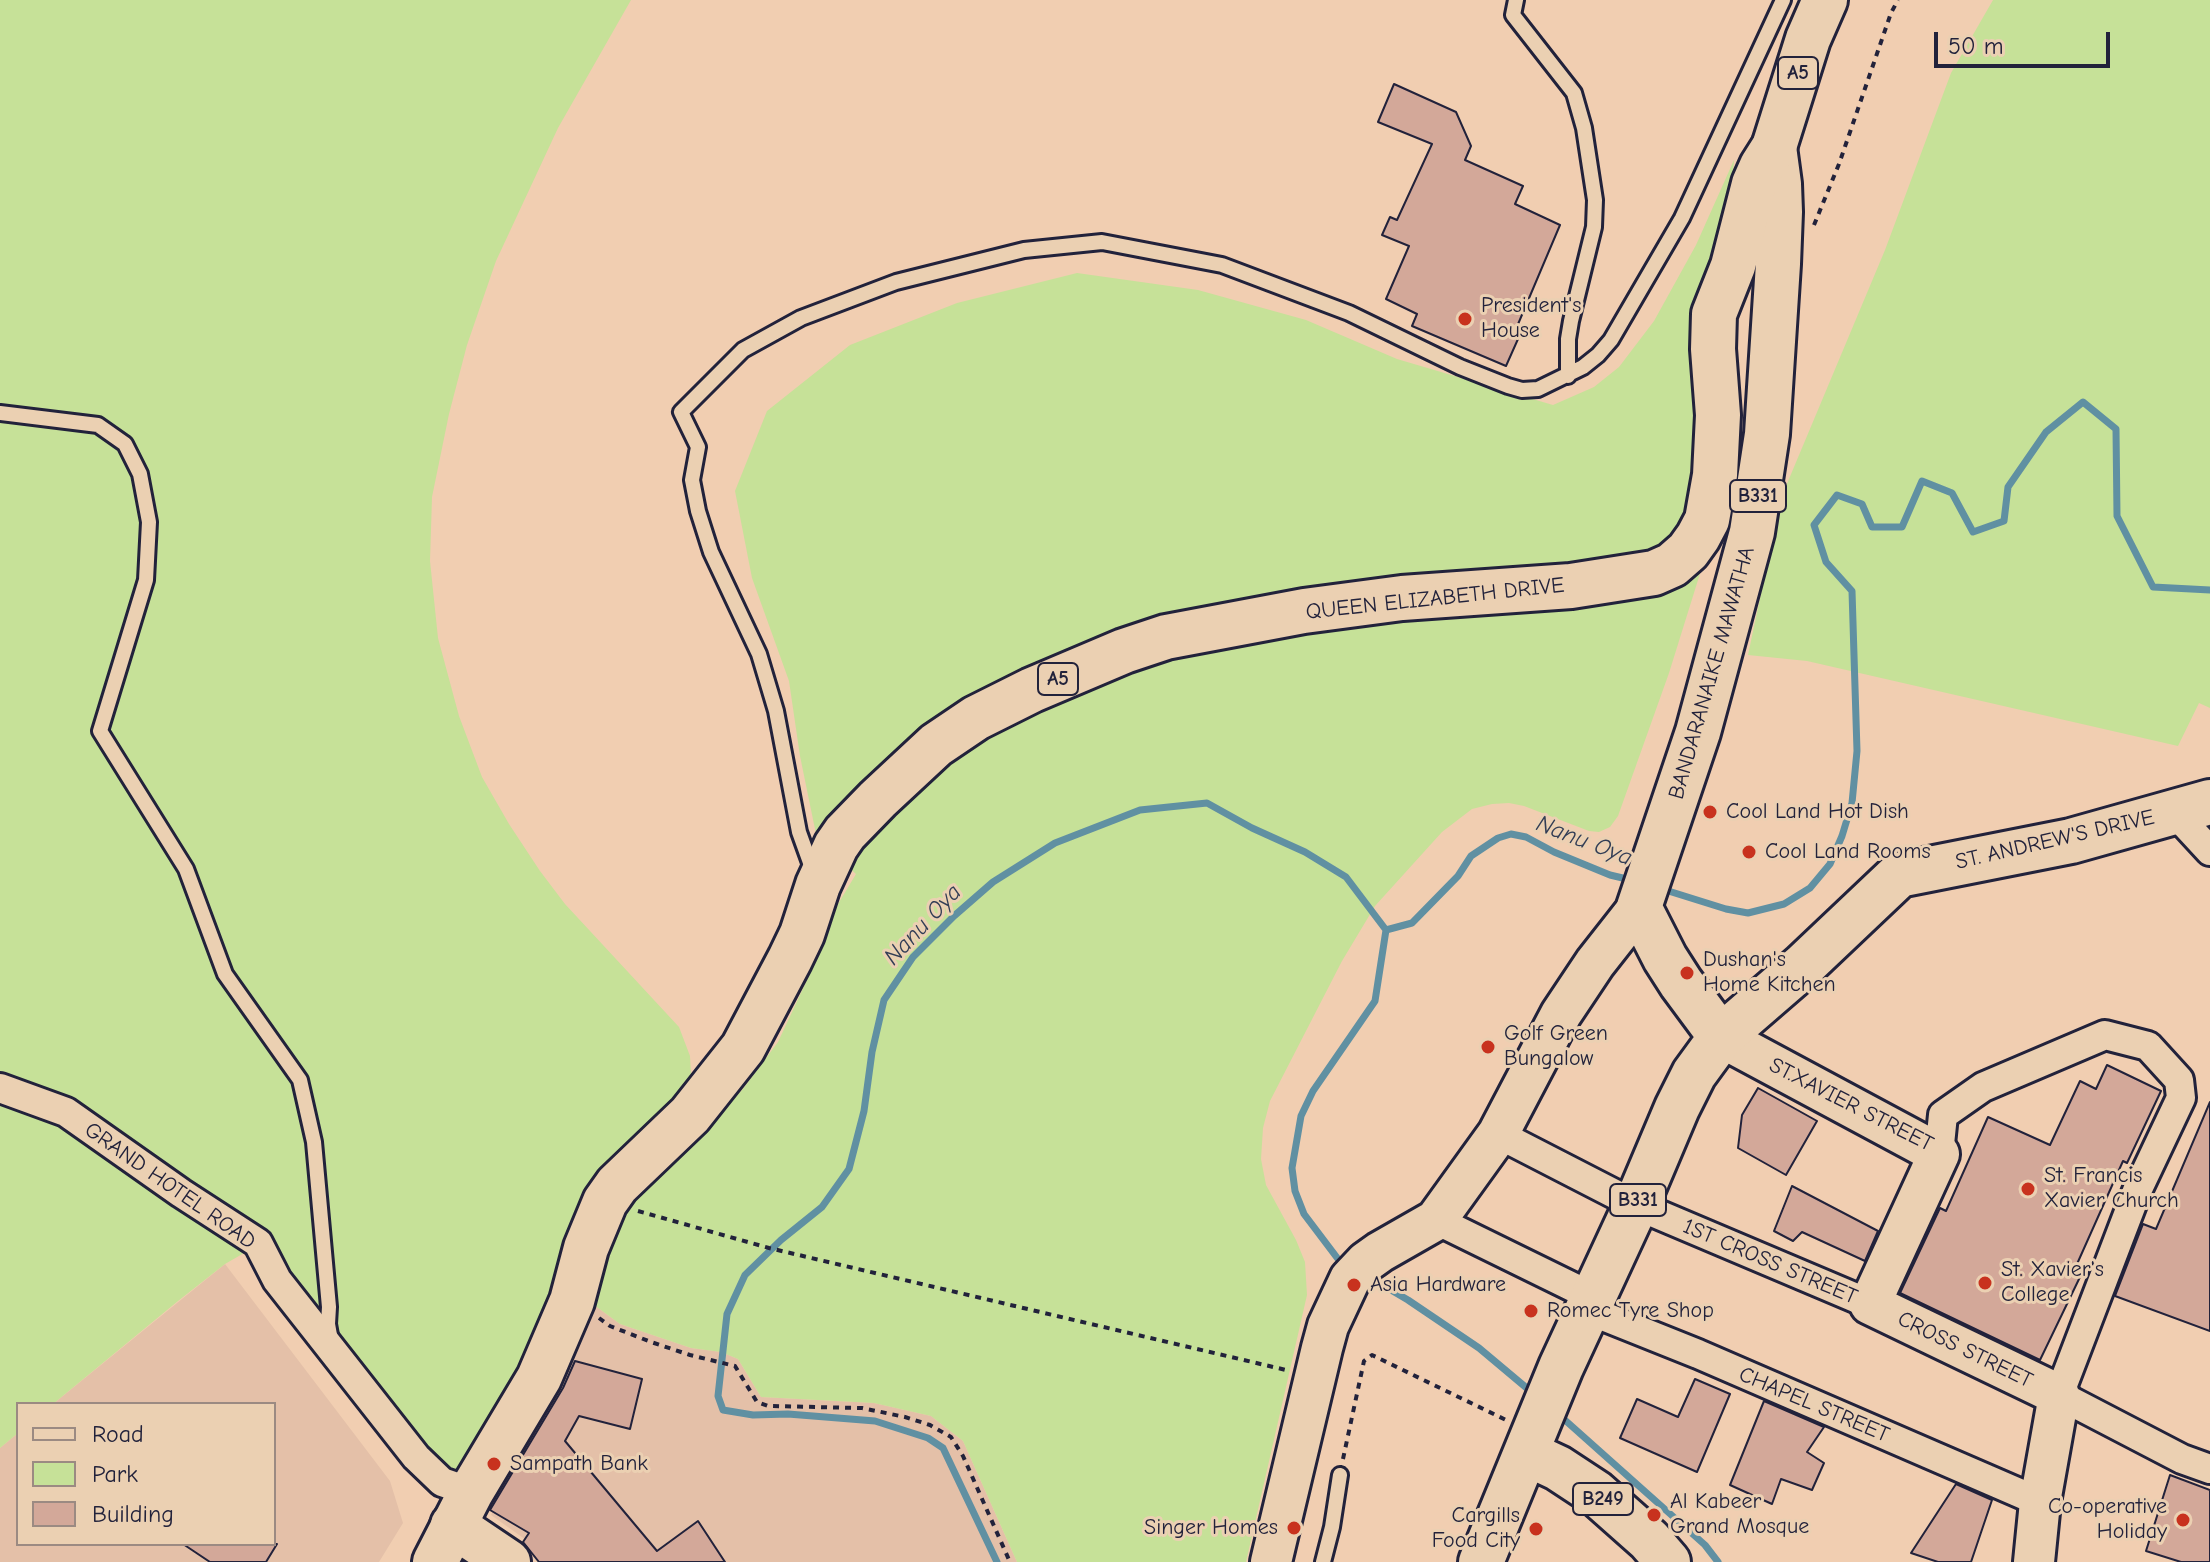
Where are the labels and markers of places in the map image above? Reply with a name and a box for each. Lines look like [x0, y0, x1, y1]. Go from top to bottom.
place label: President's House [1481, 293, 1581, 344]
marker: President's House [1456, 310, 1474, 328]
place label: Cool Land Hot Dish [1726, 799, 1909, 825]
marker: Cool Land Hot Dish [1701, 803, 1719, 821]
place label: Cool Land Rooms [1765, 839, 1931, 865]
marker: Cool Land Rooms [1740, 843, 1758, 861]
place label: Dushan's Home Kitchen [1703, 947, 1836, 998]
marker: Dushan's Home Kitchen [1678, 964, 1696, 982]
place label: Golf Green Bungalow [1504, 1021, 1608, 1072]
marker: Golf Green Bungalow [1479, 1038, 1497, 1056]
place label: St. Francis Xavier Church [2044, 1163, 2179, 1214]
marker: St. Francis Xavier Church [2019, 1180, 2037, 1198]
place label: St. Xavier's College [2001, 1257, 2104, 1308]
place label: Asia Hardware [1370, 1272, 1506, 1298]
marker: St. Xavier's College [1976, 1274, 1994, 1292]
marker: Asia Hardware [1345, 1276, 1363, 1294]
place label: Romec Tyre Shop [1547, 1298, 1714, 1324]
marker: Romec Tyre Shop [1522, 1302, 1540, 1320]
place label: Sampath Bank [510, 1451, 648, 1477]
marker: Sampath Bank [485, 1455, 503, 1473]
place label: Al Kabeer Grand Mosque [1670, 1489, 1809, 1540]
place label: Co-operative Holiday [2048, 1494, 2167, 1546]
place label: Cargills Food City [1432, 1503, 1520, 1554]
marker: Al Kabeer Grand Mosque [1645, 1506, 1663, 1524]
marker: Co-operative Holiday [2174, 1511, 2192, 1529]
place label: Singer Homes [1144, 1515, 1278, 1541]
marker: Singer Homes [1285, 1519, 1303, 1537]
marker: Cargills Food City [1527, 1520, 1545, 1538]

